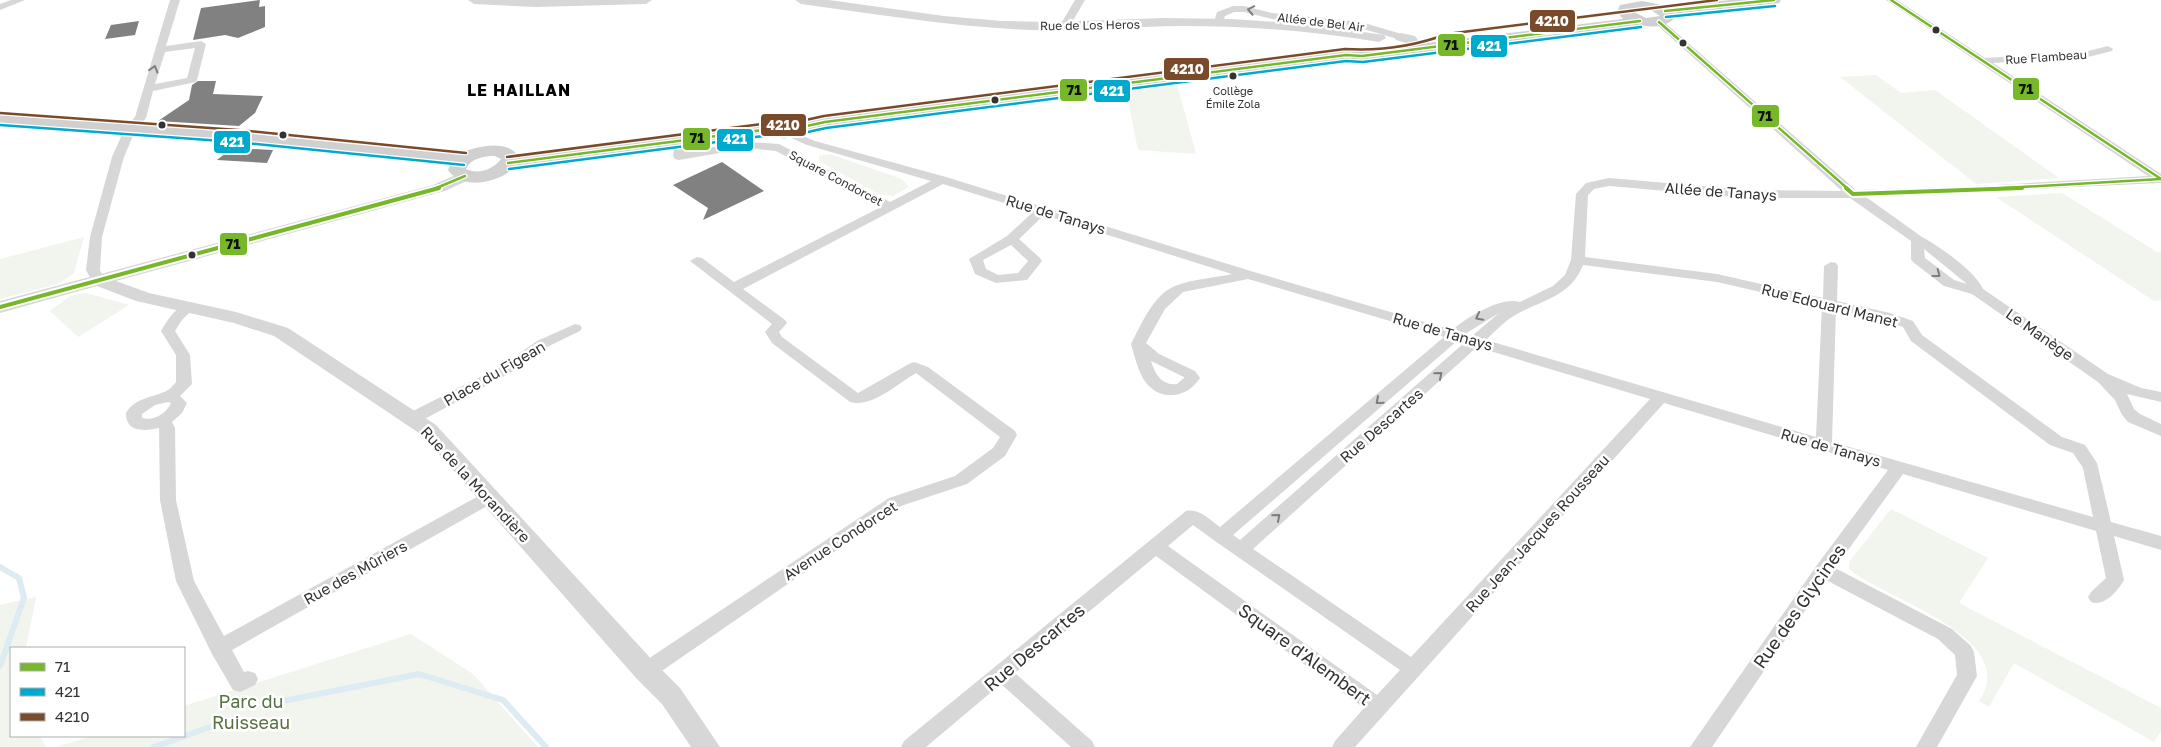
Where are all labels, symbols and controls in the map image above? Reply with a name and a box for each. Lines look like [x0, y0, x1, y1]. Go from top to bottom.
one-way arrow [1247, 6, 1256, 16]
street label: Allée de Bel Air [1277, 9, 1366, 35]
line badge: 4210 [1529, 9, 1576, 33]
text: 4210 [1535, 12, 1569, 29]
street label: Rue de Los Heros [1040, 17, 1140, 33]
unlabelled marker [1931, 25, 1941, 35]
line badge: 71 [1437, 33, 1466, 57]
line badge: 421 [1470, 34, 1508, 58]
text: 71 [1444, 36, 1458, 53]
text: 421 [1477, 37, 1501, 54]
unlabelled marker [1678, 38, 1688, 48]
street label: Rue Flambeau [2005, 47, 2087, 67]
line badge: 4210 [1163, 57, 1210, 81]
text: 4210 [1170, 60, 1204, 77]
one-way arrow [148, 66, 158, 74]
marker: Collège Émile Zola [1228, 71, 1238, 81]
line badge: 71 [2012, 77, 2040, 101]
line badge: 71 [1059, 78, 1088, 102]
line badge: 421 [1093, 79, 1131, 103]
district label: LE HAILLAN [467, 80, 571, 100]
text: 71 [2019, 80, 2033, 97]
text: 71 [1067, 81, 1081, 98]
text: 421 [1100, 82, 1124, 99]
place label: Collège Émile Zola [1206, 84, 1260, 110]
unlabelled marker [990, 95, 1000, 105]
line badge: 71 [1751, 104, 1780, 128]
text: 71 [1758, 107, 1772, 124]
line badge: 4210 [760, 113, 807, 137]
text: 4210 [766, 116, 800, 133]
unlabelled marker [157, 120, 167, 130]
line badge: 71 [682, 127, 711, 151]
line badge: 421 [716, 128, 754, 152]
text: 71 [690, 129, 704, 146]
line badge: 421 [213, 130, 251, 154]
unlabelled marker [278, 130, 288, 140]
text: 421 [723, 130, 747, 147]
text: 421 [220, 133, 244, 150]
street label: Square Condorcet [787, 147, 886, 209]
street label: Allée de Tanays [1664, 178, 1778, 204]
street label: Rue de Tanays [1004, 190, 1108, 238]
line badge: 71 [219, 232, 248, 256]
text: 71 [226, 235, 240, 252]
unlabelled marker [187, 250, 197, 260]
one-way arrow [1931, 268, 1941, 277]
street label: Rue Edouard Manet [1760, 279, 1900, 331]
street label: Le Manège [2003, 304, 2077, 364]
street label: Rue de Tanays [1391, 308, 1495, 354]
one-way arrow [1476, 311, 1485, 321]
street label: Place du Figean [440, 337, 548, 409]
one-way arrow [1433, 372, 1442, 381]
street label: Rue Descartes [1336, 384, 1426, 466]
one-way arrow [1375, 395, 1384, 404]
street label: Rue de la Morandière [418, 422, 535, 546]
street label: Rue de Tanays [1779, 424, 1883, 470]
street label: Rue Jean-Jacques Rousseau [1461, 451, 1613, 615]
street label: Avenue Condorcet [780, 497, 900, 583]
one-way arrow [1272, 514, 1281, 523]
street label: Rue des Mûriers [300, 536, 410, 608]
street label: Rue des Glycines [1748, 540, 1850, 672]
street label: Rue Descartes [979, 598, 1089, 696]
street label: Square d'Alembert [1234, 598, 1376, 710]
legend [10, 647, 185, 737]
text: 71 [55, 657, 70, 675]
text: 421 [55, 682, 80, 700]
park label: Parc du Ruisseau [212, 690, 290, 733]
text: 4210 [55, 707, 89, 725]

